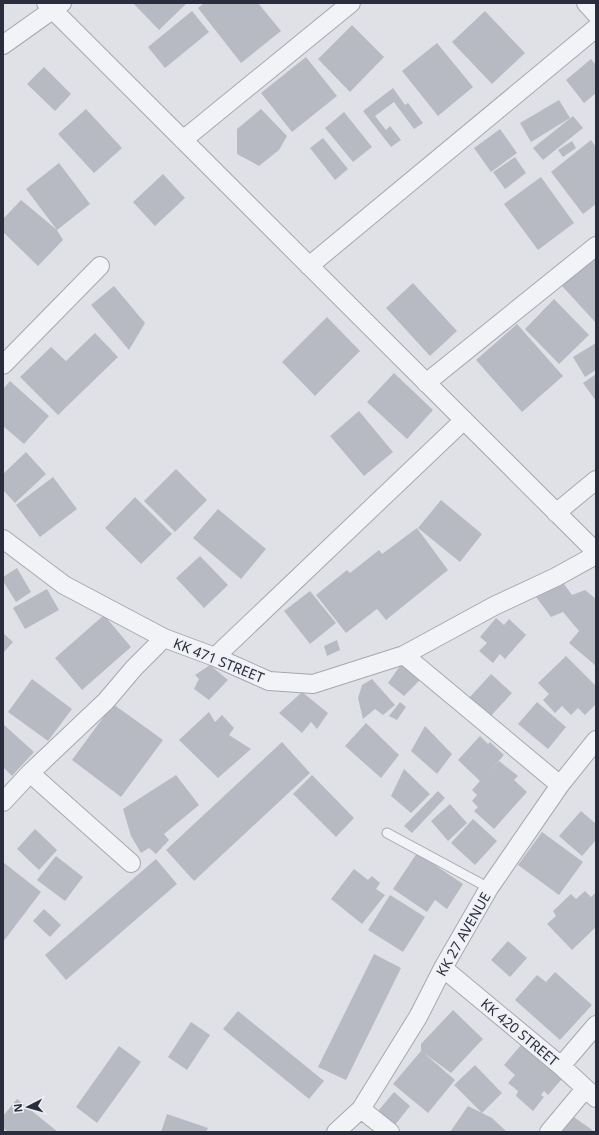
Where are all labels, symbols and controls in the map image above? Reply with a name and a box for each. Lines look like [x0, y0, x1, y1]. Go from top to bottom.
street label: KK 471 STREET [171, 633, 267, 687]
street label: KK 27 AVENUE [431, 889, 495, 979]
street label: KK 420 STREET [477, 994, 563, 1070]
north arrow [8, 1087, 48, 1127]
text: N [10, 1103, 25, 1113]

